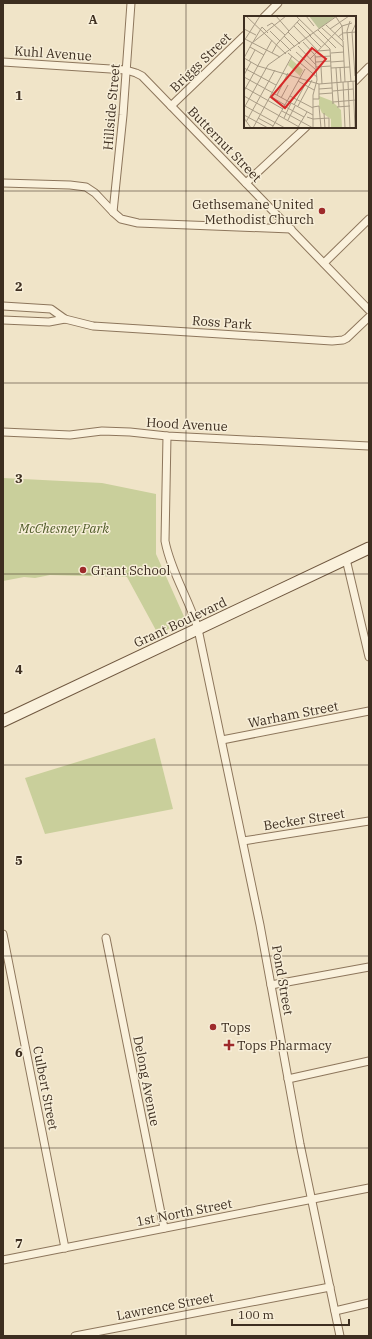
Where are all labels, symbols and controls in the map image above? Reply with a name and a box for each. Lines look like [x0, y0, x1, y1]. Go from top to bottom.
text: A [88, 11, 98, 28]
inset map [244, 16, 356, 128]
street label: Briggs Street [166, 29, 235, 96]
street label: Kuhl Avenue [14, 42, 92, 65]
street label: Hillside Street [99, 63, 124, 151]
text: 1 [15, 87, 23, 104]
street label: Butternut Street [184, 103, 265, 186]
place label: Gethsemane United Methodist Church [192, 196, 314, 228]
marker: Gethsemane United Methodist Church [317, 206, 327, 216]
text: 2 [15, 278, 23, 295]
street label: Ross Park [191, 312, 253, 333]
street label: Hood Avenue [146, 414, 228, 435]
text: 3 [15, 470, 23, 487]
park label: McChesney Park [18, 520, 109, 537]
place label: Grant School [91, 562, 170, 579]
marker: Grant School [78, 565, 88, 575]
street label: Grant Boulevard [131, 593, 229, 651]
text: 4 [15, 661, 23, 678]
street label: Warham Street [246, 697, 340, 732]
street label: Becker Street [262, 805, 346, 834]
text: 5 [15, 852, 23, 869]
street label: Pond Street [268, 944, 297, 1017]
place label: Tops [221, 1019, 251, 1036]
marker: Tops [208, 1022, 218, 1032]
street label: Delong Avenue [129, 1035, 164, 1128]
place label: Tops Pharmacy [237, 1037, 332, 1054]
marker: Tops Pharmacy [224, 1040, 234, 1050]
text: 6 [15, 1044, 23, 1061]
street label: Culbert Street [29, 1045, 62, 1132]
street label: 1st North Street [135, 1195, 234, 1230]
text: 7 [15, 1235, 23, 1252]
street label: Lawrence Street [115, 1289, 216, 1324]
scale bar [232, 1301, 349, 1327]
text: 100 m [238, 1307, 274, 1322]

